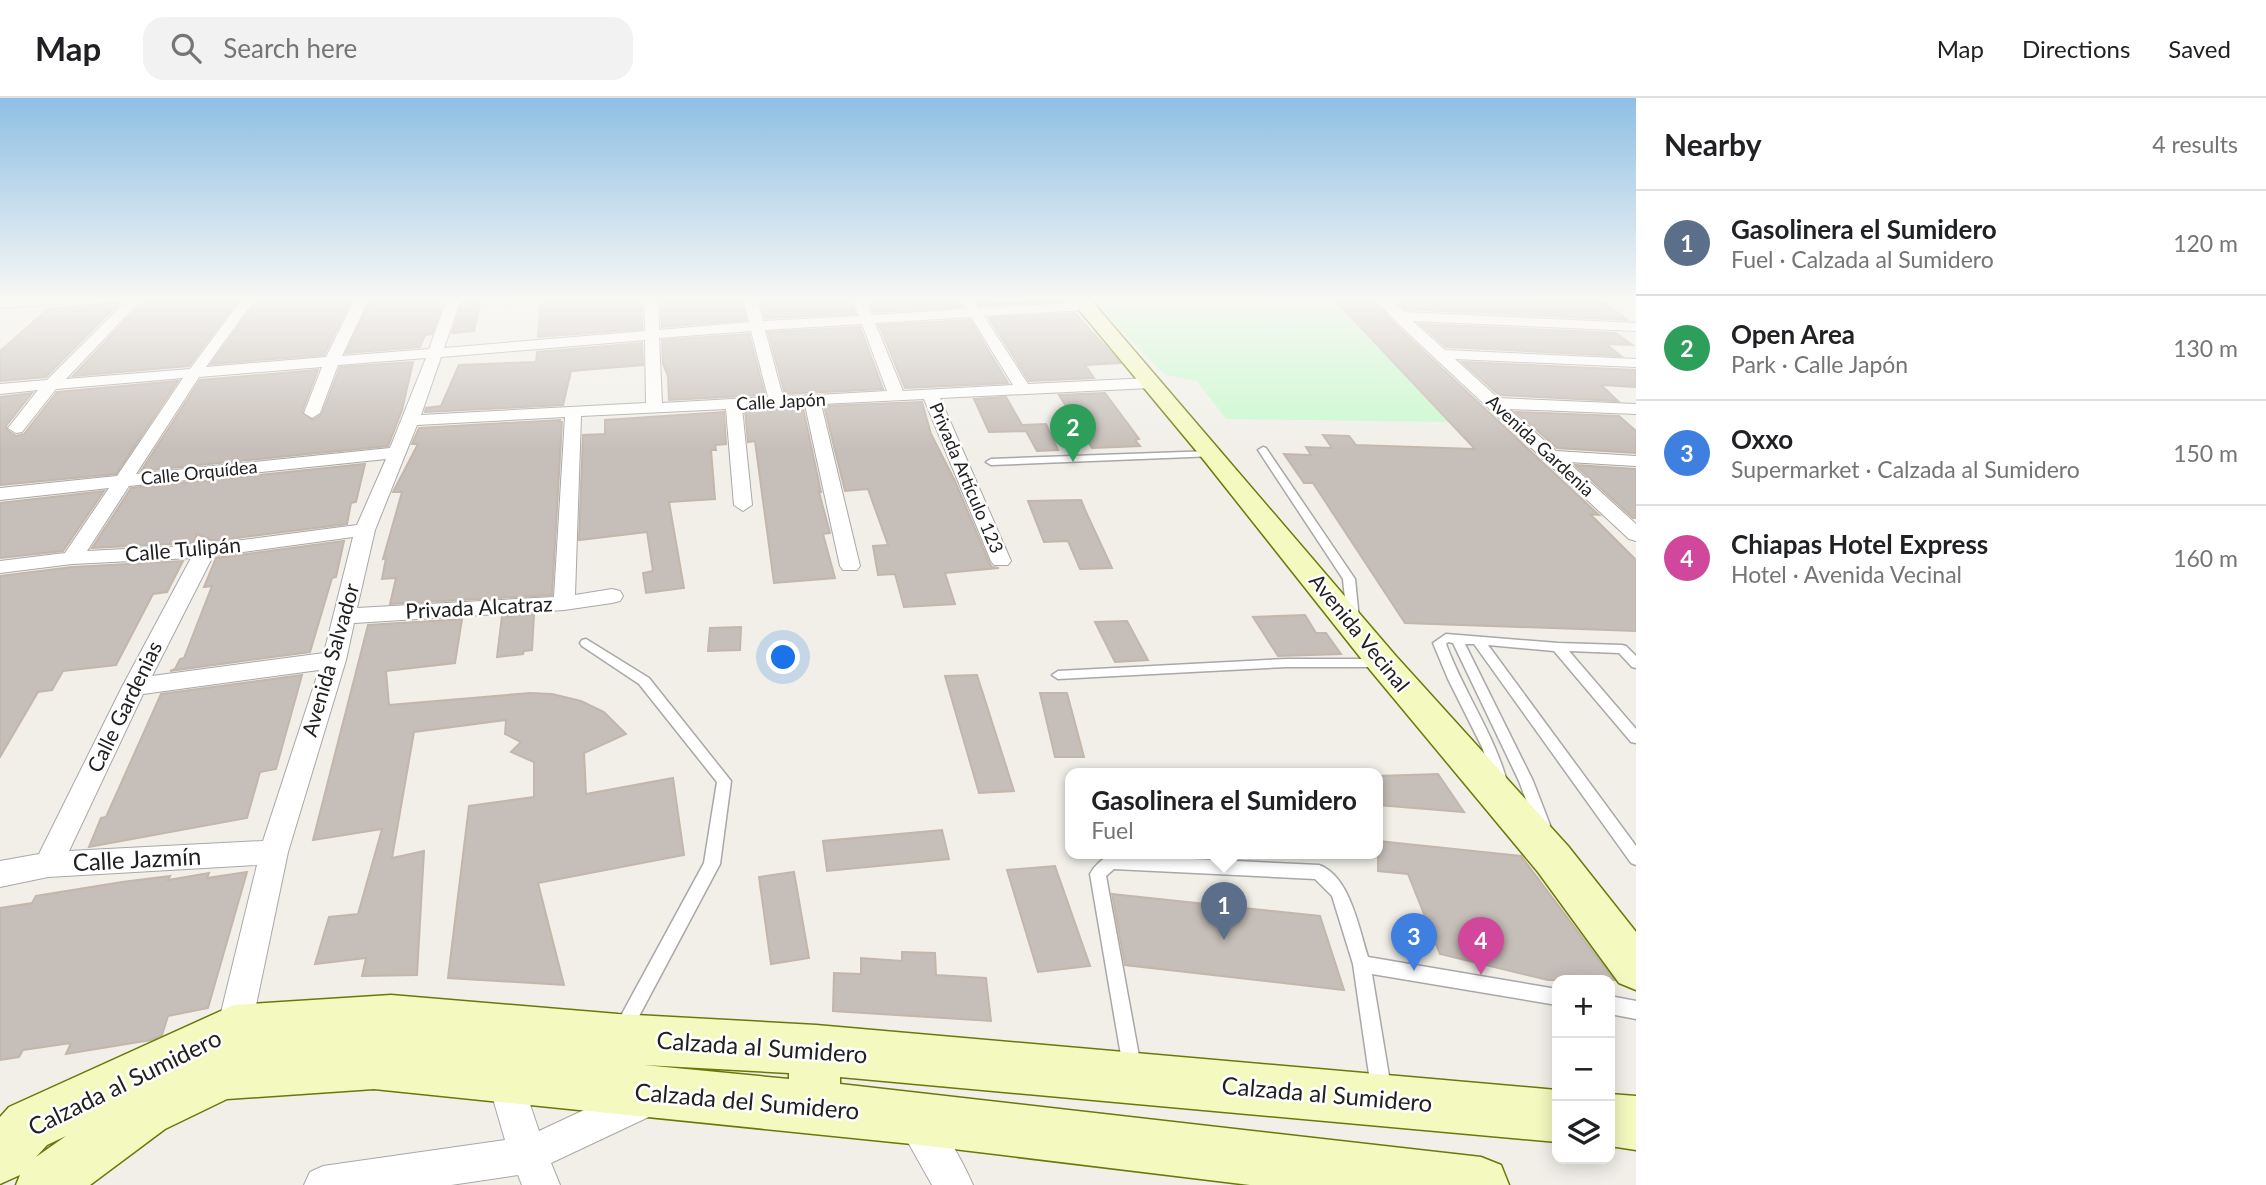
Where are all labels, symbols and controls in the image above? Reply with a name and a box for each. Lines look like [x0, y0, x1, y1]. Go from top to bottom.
search box [143, 17, 633, 80]
text: Map [35, 28, 101, 68]
icon: search [167, 29, 205, 67]
text: Search here [223, 32, 357, 64]
text: Map [1937, 34, 1984, 63]
text: Directions [2022, 34, 2130, 63]
text: Saved [2168, 34, 2231, 63]
text: Nearby [1664, 126, 1762, 162]
text: 4 results [2152, 130, 2238, 158]
text: Gasolinera el Sumidero [1731, 213, 1997, 245]
text: 1 [1680, 229, 1694, 257]
text: 120 m [2173, 229, 2238, 257]
text: Fuel · Calzada al Sumidero [1731, 245, 1994, 273]
text: Open Area [1731, 318, 1855, 350]
text: 2 [1680, 334, 1694, 362]
text: 130 m [2173, 334, 2238, 362]
text: Park · Calle Japón [1731, 350, 1908, 378]
street label: Calle Japón [736, 388, 826, 414]
street label: Avenida Gardenia [1482, 390, 1599, 501]
street label: Privada Artículo 123 [925, 399, 1009, 556]
pin: 2 [1050, 404, 1096, 462]
text: Oxxo [1731, 423, 1793, 455]
text: 3 [1680, 439, 1694, 467]
text: 150 m [2173, 439, 2238, 467]
street label: Calle Orquídea [140, 455, 258, 489]
text: Supermarket · Calzada al Sumidero [1731, 455, 2080, 483]
text: Chiapas Hotel Express [1731, 528, 1988, 560]
street label: Calle Tulipán [124, 531, 242, 566]
text: 4 [1680, 544, 1694, 572]
text: 160 m [2173, 544, 2238, 572]
text: Hotel · Avenida Vecinal [1731, 560, 1962, 588]
street label: Avenida Vecinal [1305, 568, 1415, 696]
street label: Avenida Salvador [296, 580, 363, 739]
street label: Privada Alcatraz [405, 590, 553, 623]
street label: Calle Gardenias [81, 637, 166, 776]
your location [766, 640, 800, 674]
popup [1065, 768, 1383, 859]
text: Gasolinera el Sumidero [1091, 784, 1357, 816]
text: Fuel [1091, 816, 1134, 844]
street label: Calle Jazmín [72, 841, 202, 876]
pin: 1 [1201, 882, 1247, 940]
pin: 3 [1391, 913, 1437, 971]
pin: 4 [1458, 917, 1504, 975]
map controls [1552, 975, 1615, 1164]
button: + [1552, 975, 1615, 1038]
street label: Calzada al Sumidero [23, 1022, 226, 1141]
street label: Calzada al Sumidero [656, 1025, 868, 1068]
button: − [1552, 1038, 1615, 1101]
street label: Calzada al Sumidero [1221, 1070, 1434, 1117]
street label: Calzada del Sumidero [634, 1076, 861, 1125]
button: layers [1552, 1101, 1615, 1164]

